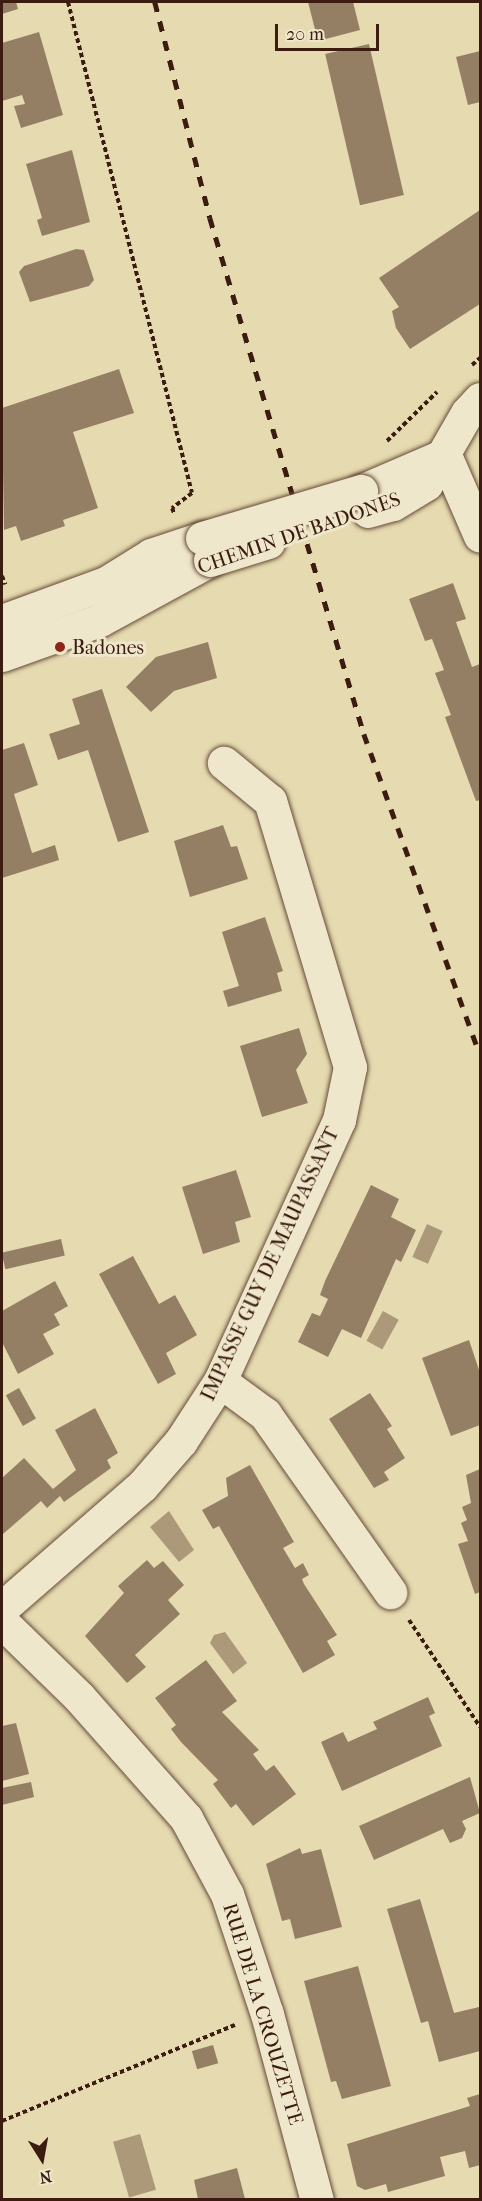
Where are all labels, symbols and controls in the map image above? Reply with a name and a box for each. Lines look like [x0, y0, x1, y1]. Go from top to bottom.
scale bar [278, 12, 382, 50]
text: 20 m [286, 24, 324, 45]
street label: CHEMIN DE BADONES [194, 487, 404, 579]
place label: Badones [72, 635, 144, 659]
marker: Badones [53, 640, 67, 654]
street label: IMPASSE GUY DE MAUPASSANT [196, 1123, 344, 1405]
street label: RUE DE LA CROUZETTE [218, 1900, 308, 2128]
north arrow [12, 2129, 72, 2189]
text: N [38, 2167, 53, 2188]

